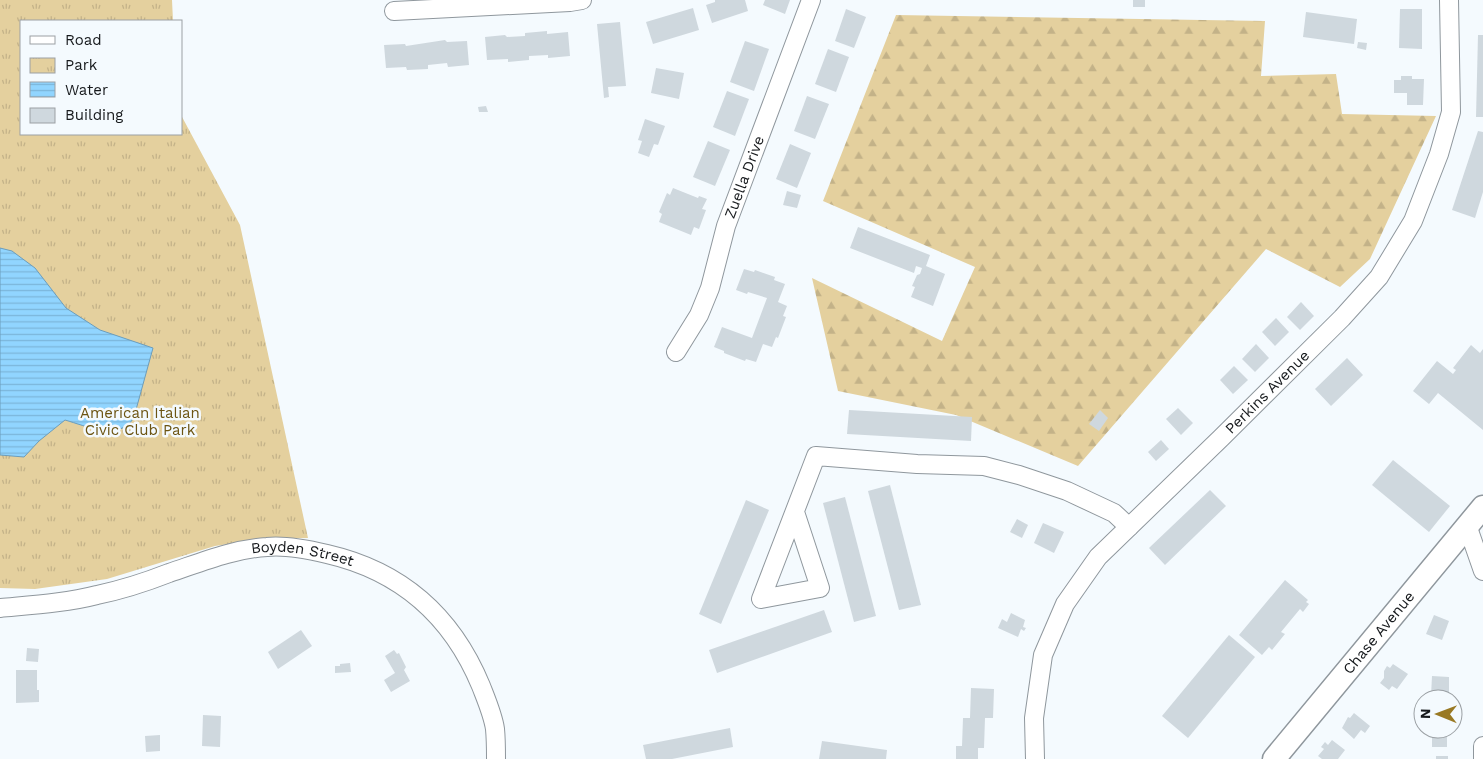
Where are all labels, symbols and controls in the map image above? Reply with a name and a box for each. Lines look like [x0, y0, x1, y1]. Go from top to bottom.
legend [20, 20, 182, 135]
text: Road [65, 31, 102, 49]
text: Park [65, 56, 98, 74]
text: Water [65, 81, 108, 99]
text: Building [65, 106, 123, 124]
street label: Zuella Drive [721, 133, 768, 221]
street label: Perkins Avenue [1222, 347, 1313, 438]
park label: American Italian Civic Club Park [80, 404, 200, 439]
street label: Boyden Street [250, 537, 357, 570]
street label: Chase Avenue [1339, 588, 1418, 678]
north arrow [1413, 689, 1463, 739]
text: N [1417, 708, 1433, 719]

